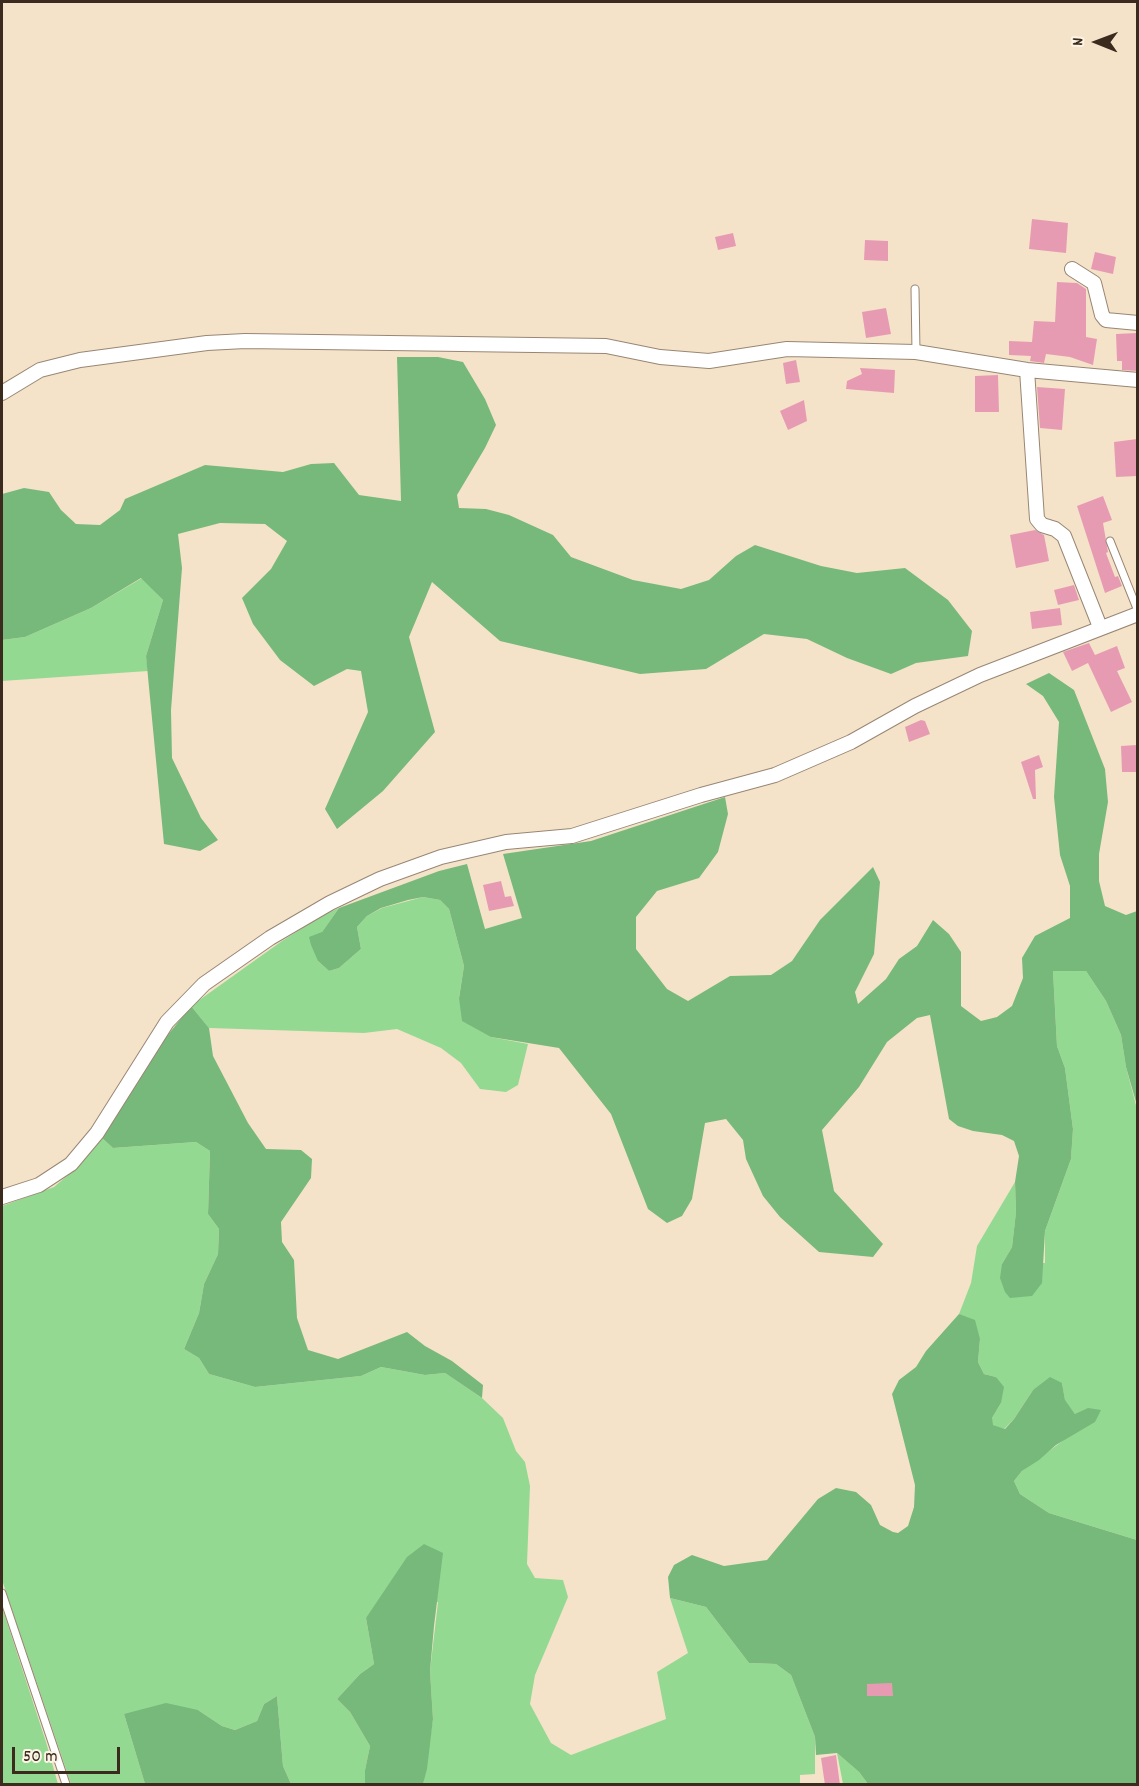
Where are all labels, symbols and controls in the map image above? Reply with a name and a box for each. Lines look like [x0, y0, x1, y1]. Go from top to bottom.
north arrow [1067, 12, 1127, 72]
text: N [1067, 38, 1090, 46]
scale bar [15, 1735, 123, 1773]
text: 50 m [23, 1745, 58, 1770]

